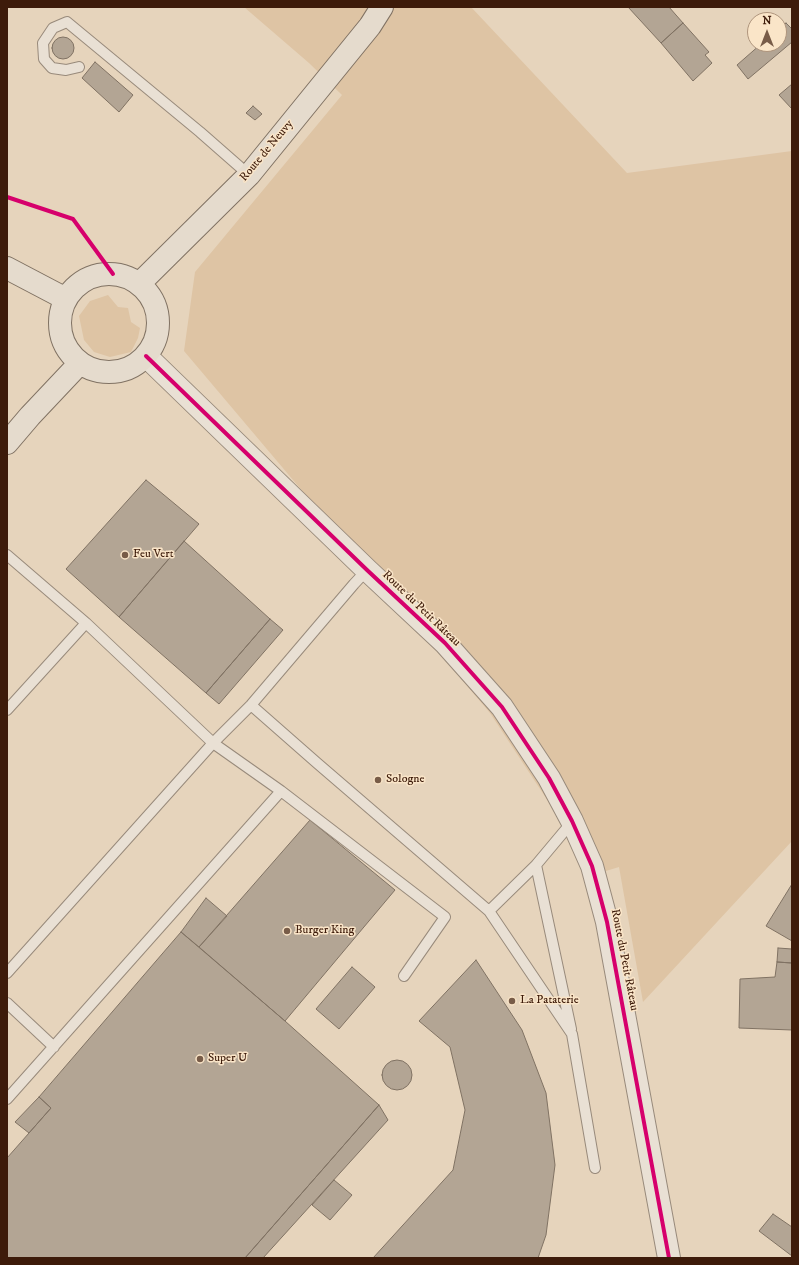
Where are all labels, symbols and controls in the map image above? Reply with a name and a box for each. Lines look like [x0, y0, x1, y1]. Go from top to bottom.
north arrow [747, 12, 787, 52]
text: N [762, 14, 772, 28]
street label: Route de Neuvy [237, 117, 297, 185]
place label: Feu Vert [133, 548, 174, 562]
marker: Feu Vert [120, 550, 130, 560]
street label: Route du Petit Râteau [379, 568, 463, 650]
place label: Sologne [386, 773, 425, 787]
marker: Sologne [373, 775, 383, 785]
street label: Route du Petit Râteau [607, 908, 641, 1012]
place label: Burger King [295, 924, 354, 938]
marker: Burger King [282, 926, 292, 936]
place label: La Pataterie [520, 994, 579, 1008]
marker: La Pataterie [507, 996, 517, 1006]
place label: Super U [208, 1052, 247, 1066]
marker: Super U [195, 1054, 205, 1064]

